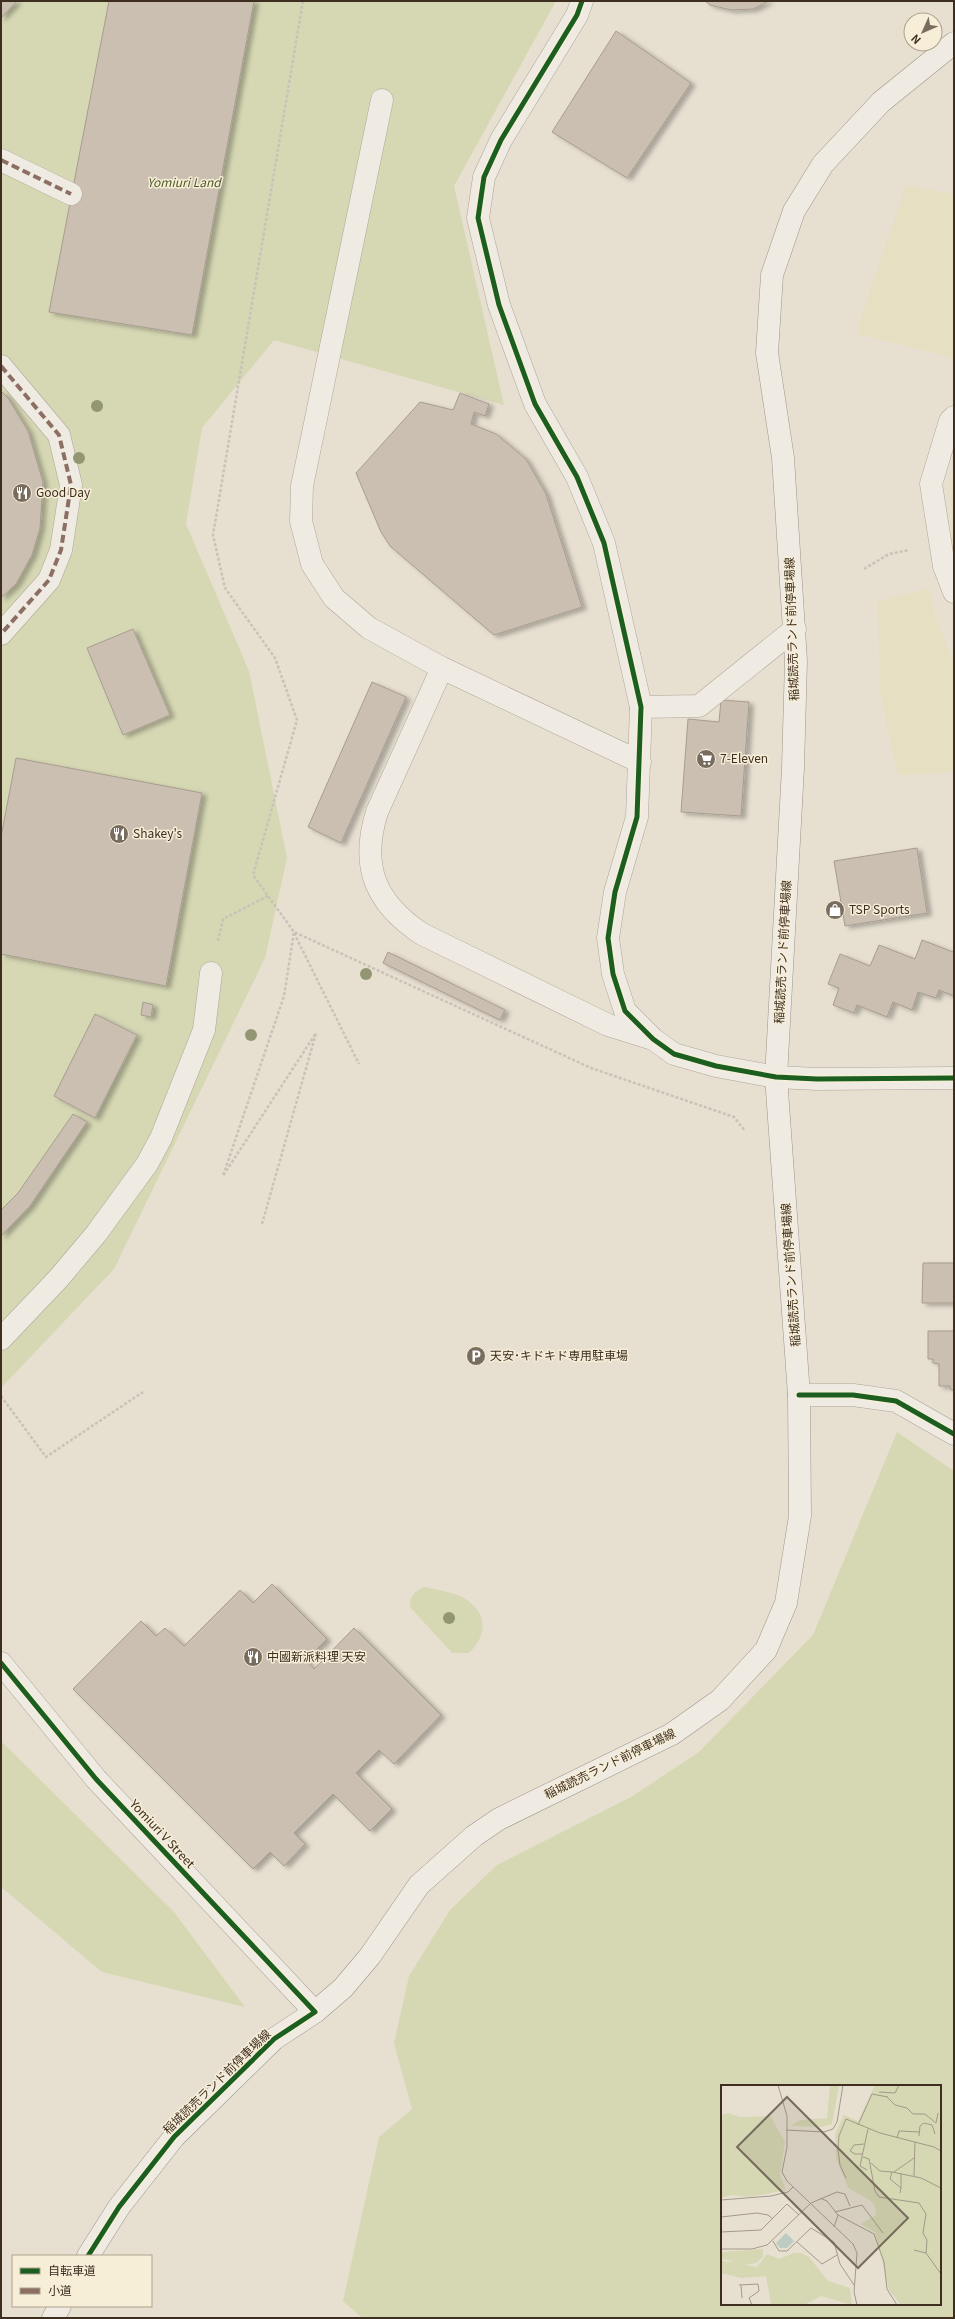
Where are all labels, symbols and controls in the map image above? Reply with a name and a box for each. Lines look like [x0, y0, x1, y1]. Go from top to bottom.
north arrow [903, 12, 943, 52]
text: N [907, 31, 924, 48]
park label: Yomiuri Land [147, 173, 222, 190]
restaurant icon: Good Day [11, 482, 33, 504]
place label: Good Day [36, 483, 91, 500]
street label: 稲城読売ランド前停車場線 [779, 557, 802, 701]
supermarket icon: 7-Eleven [695, 748, 717, 770]
place label: 7-Eleven [720, 749, 768, 766]
restaurant icon: Shakey's [108, 823, 130, 845]
place label: Shakey's [133, 824, 183, 841]
street label: 稲城読売ランド前停車場線 [769, 880, 794, 1024]
shop icon: TSP Sports [824, 899, 846, 921]
place label: TSP Sports [849, 900, 910, 917]
street label: 稲城読売ランド前停車場線 [776, 1203, 803, 1348]
parking icon: 天安･キドキド専用駐車場 [465, 1345, 487, 1367]
place label: 天安･キドキド専用駐車場 [490, 1346, 628, 1363]
restaurant icon: 中國新派料理 天安 [242, 1646, 264, 1668]
place label: 中國新派料理 天安 [267, 1647, 366, 1664]
street label: 稲城読売ランド前停車場線 [541, 1723, 678, 1802]
street label: Yomiuri V Street [126, 1794, 200, 1871]
street label: 稲城読売ランド前停車場線 [158, 2025, 274, 2137]
inset map [721, 2085, 941, 2305]
legend [12, 2255, 152, 2307]
text: 自転車道 [48, 2261, 96, 2278]
text: 小道 [48, 2281, 72, 2298]

